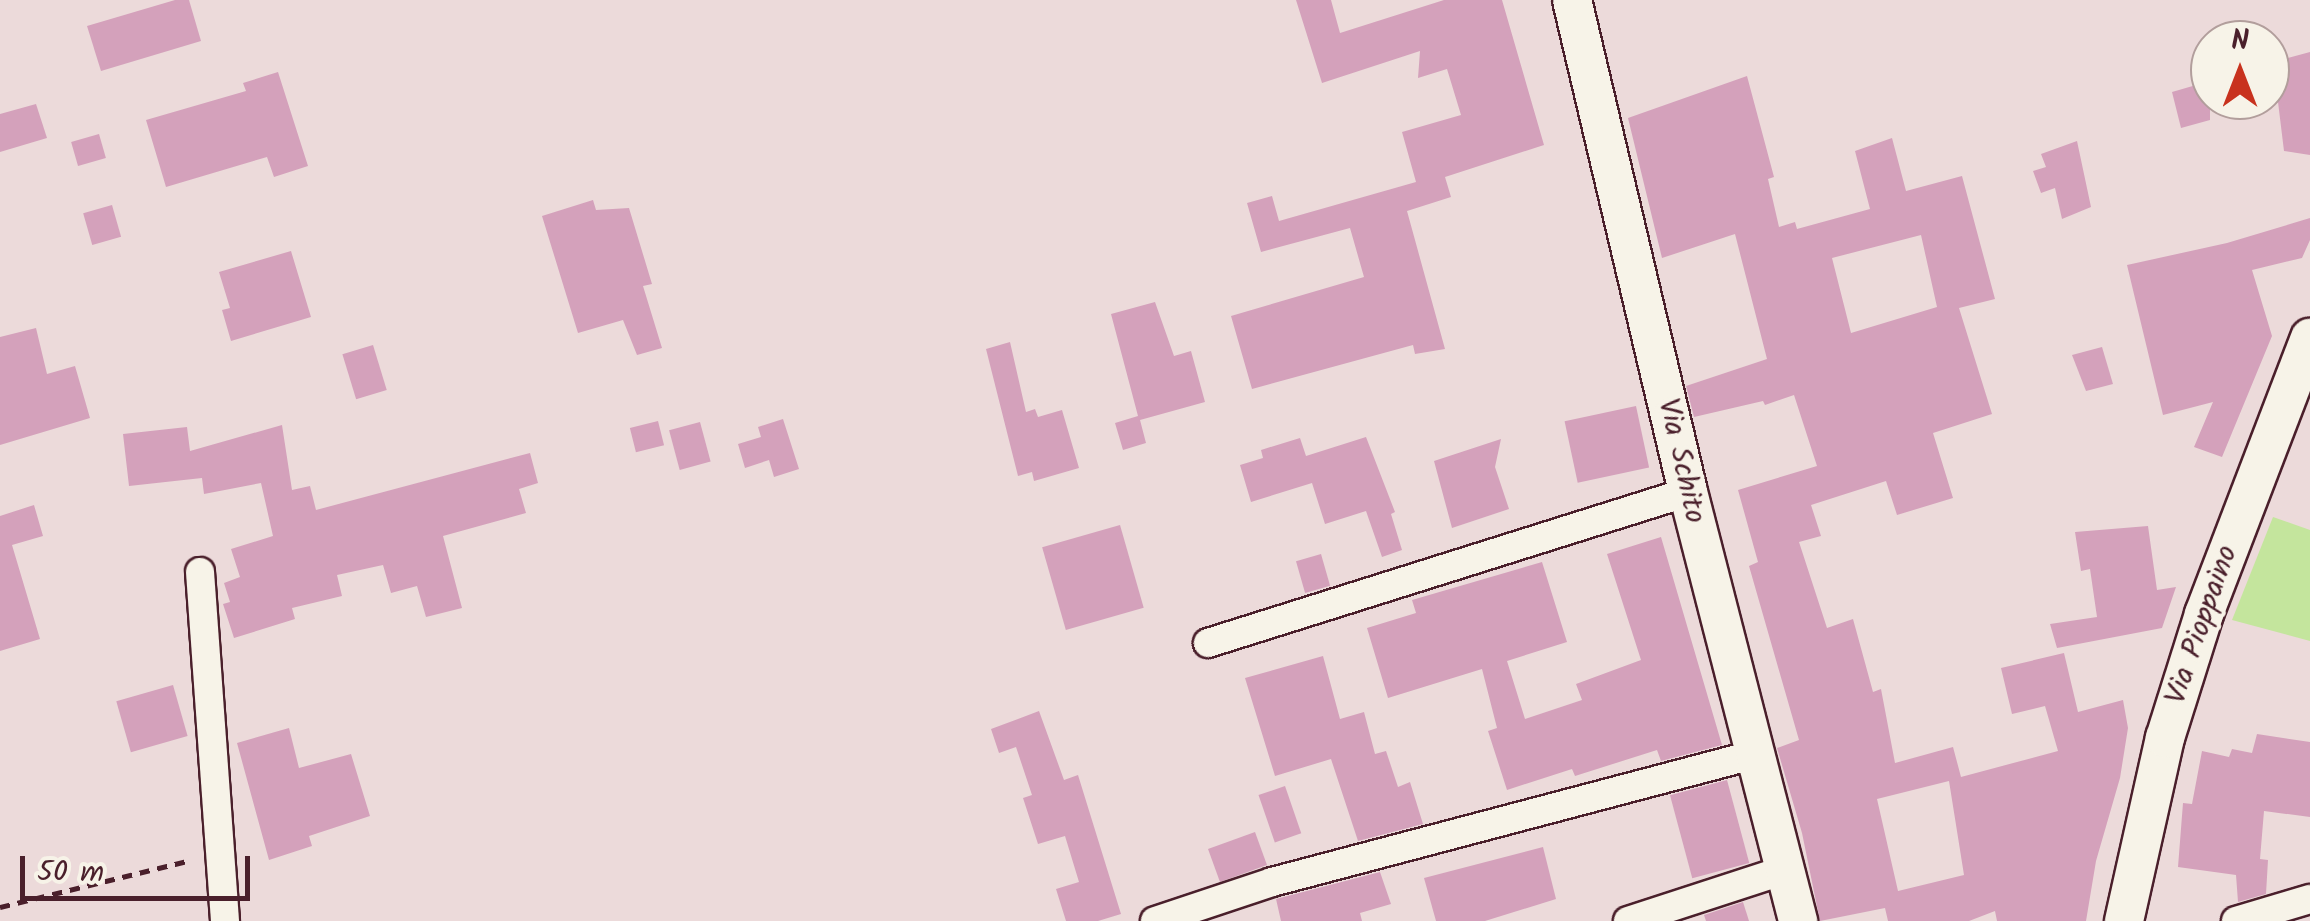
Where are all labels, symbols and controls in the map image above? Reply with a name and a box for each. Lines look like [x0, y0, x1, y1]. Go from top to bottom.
text: N [2231, 19, 2249, 64]
north arrow [2190, 20, 2290, 120]
street label: Via Schito [1649, 395, 1713, 527]
street label: Via Pioppaino [2158, 541, 2246, 709]
scale bar [25, 836, 255, 898]
text: 50 m [37, 849, 104, 897]

